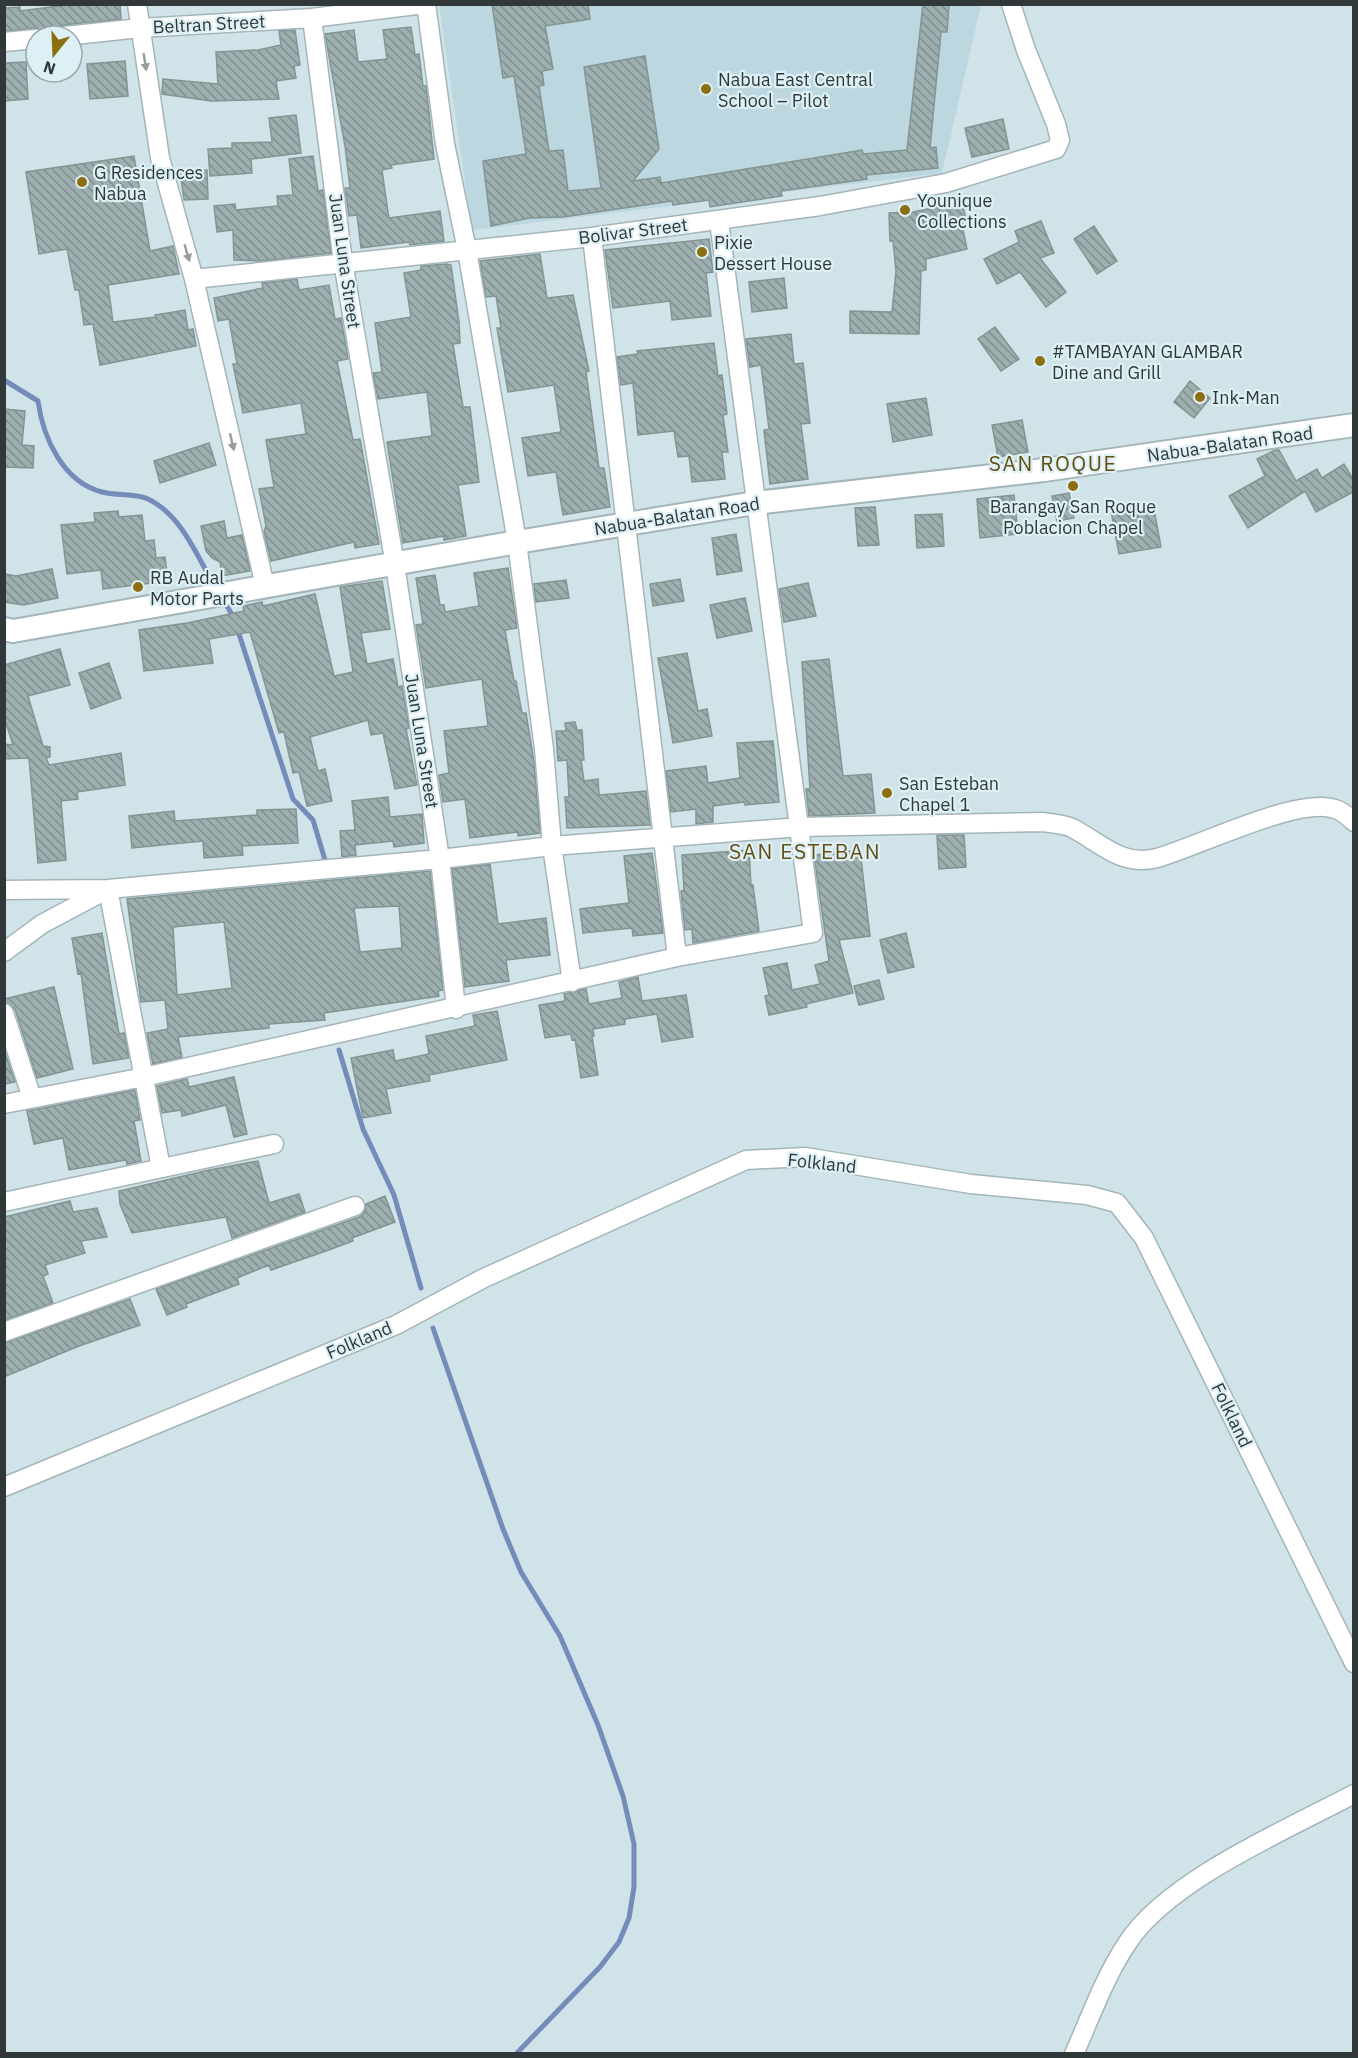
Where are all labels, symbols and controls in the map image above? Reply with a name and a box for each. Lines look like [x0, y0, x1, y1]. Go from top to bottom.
street label: Beltran Street [152, 10, 266, 38]
north arrow [24, 24, 84, 84]
one-way arrow [141, 53, 150, 72]
text: N [41, 57, 58, 80]
place label: Nabua East Central School – Pilot [718, 68, 873, 112]
marker: Nabua East Central School – Pilot [699, 82, 713, 96]
place label: G Residences Nabua [94, 161, 203, 205]
marker: G Residences Nabua [75, 175, 89, 189]
place label: Younique Collections [917, 189, 1007, 233]
street label: Juan Luna Street [324, 192, 366, 330]
marker: Younique Collections [898, 203, 912, 217]
street label: Bolivar Street [577, 213, 689, 249]
place label: Pixie Dessert House [714, 231, 832, 275]
one-way arrow [182, 244, 192, 262]
marker: Pixie Dessert House [695, 245, 709, 259]
place label: #TAMBAYAN GLAMBAR Dine and Grill [1052, 340, 1243, 384]
marker: #TAMBAYAN GLAMBAR Dine and Grill [1033, 354, 1047, 368]
place label: Ink-Man [1212, 386, 1280, 409]
marker: Ink-Man [1193, 390, 1207, 404]
street label: Nabua-Balatan Road [1146, 421, 1314, 467]
one-way arrow [227, 433, 237, 452]
district label: SAN ROQUE [989, 449, 1117, 477]
marker: Barangay San Roque Poblacion Chapel [1066, 479, 1080, 493]
street label: Nabua-Balatan Road [593, 492, 761, 540]
place label: Barangay San Roque Poblacion Chapel [990, 495, 1156, 539]
place label: RB Audal Motor Parts [150, 566, 244, 610]
marker: RB Audal Motor Parts [131, 580, 145, 594]
street label: Juan Luna Street [400, 672, 444, 810]
place label: San Esteban Chapel 1 [899, 772, 999, 816]
marker: San Esteban Chapel 1 [880, 786, 894, 800]
district label: SAN ESTEBAN [729, 837, 881, 865]
street label: Folkland [786, 1148, 858, 1178]
street label: Folkland [323, 1316, 395, 1364]
street label: Folkland [1206, 1379, 1258, 1451]

